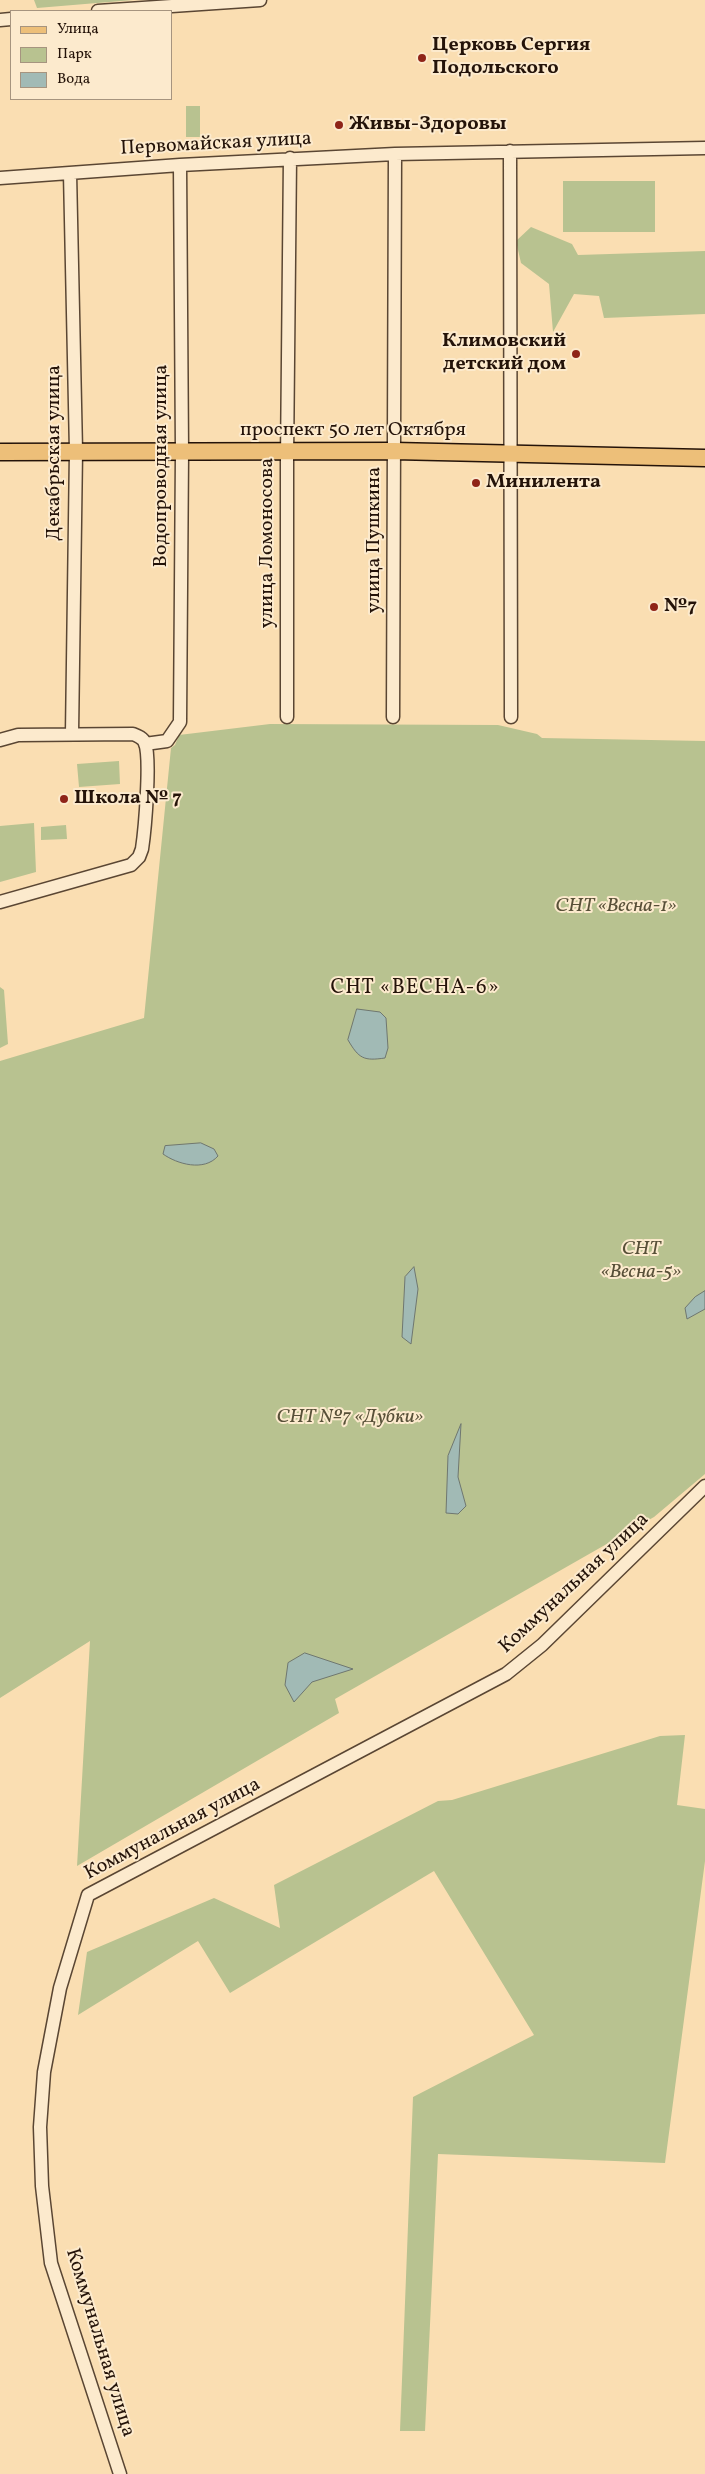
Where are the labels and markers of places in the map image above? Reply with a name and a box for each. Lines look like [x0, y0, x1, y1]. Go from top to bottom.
place label: Церковь Сергия Подольского [432, 34, 591, 81]
marker: Церковь Сергия Подольского [416, 52, 428, 64]
place label: Живы-Здоровы [349, 113, 507, 137]
marker: Живы-Здоровы [333, 119, 345, 131]
place label: Климовский детский дом [442, 330, 566, 377]
marker: Климовский детский дом [570, 348, 582, 360]
place label: Минилента [486, 471, 601, 495]
marker: Минилента [470, 477, 482, 489]
place label: №7 [664, 595, 697, 619]
marker: №7 [648, 601, 660, 613]
place label: Школа № 7 [74, 787, 182, 811]
marker: Школа № 7 [58, 793, 70, 805]

